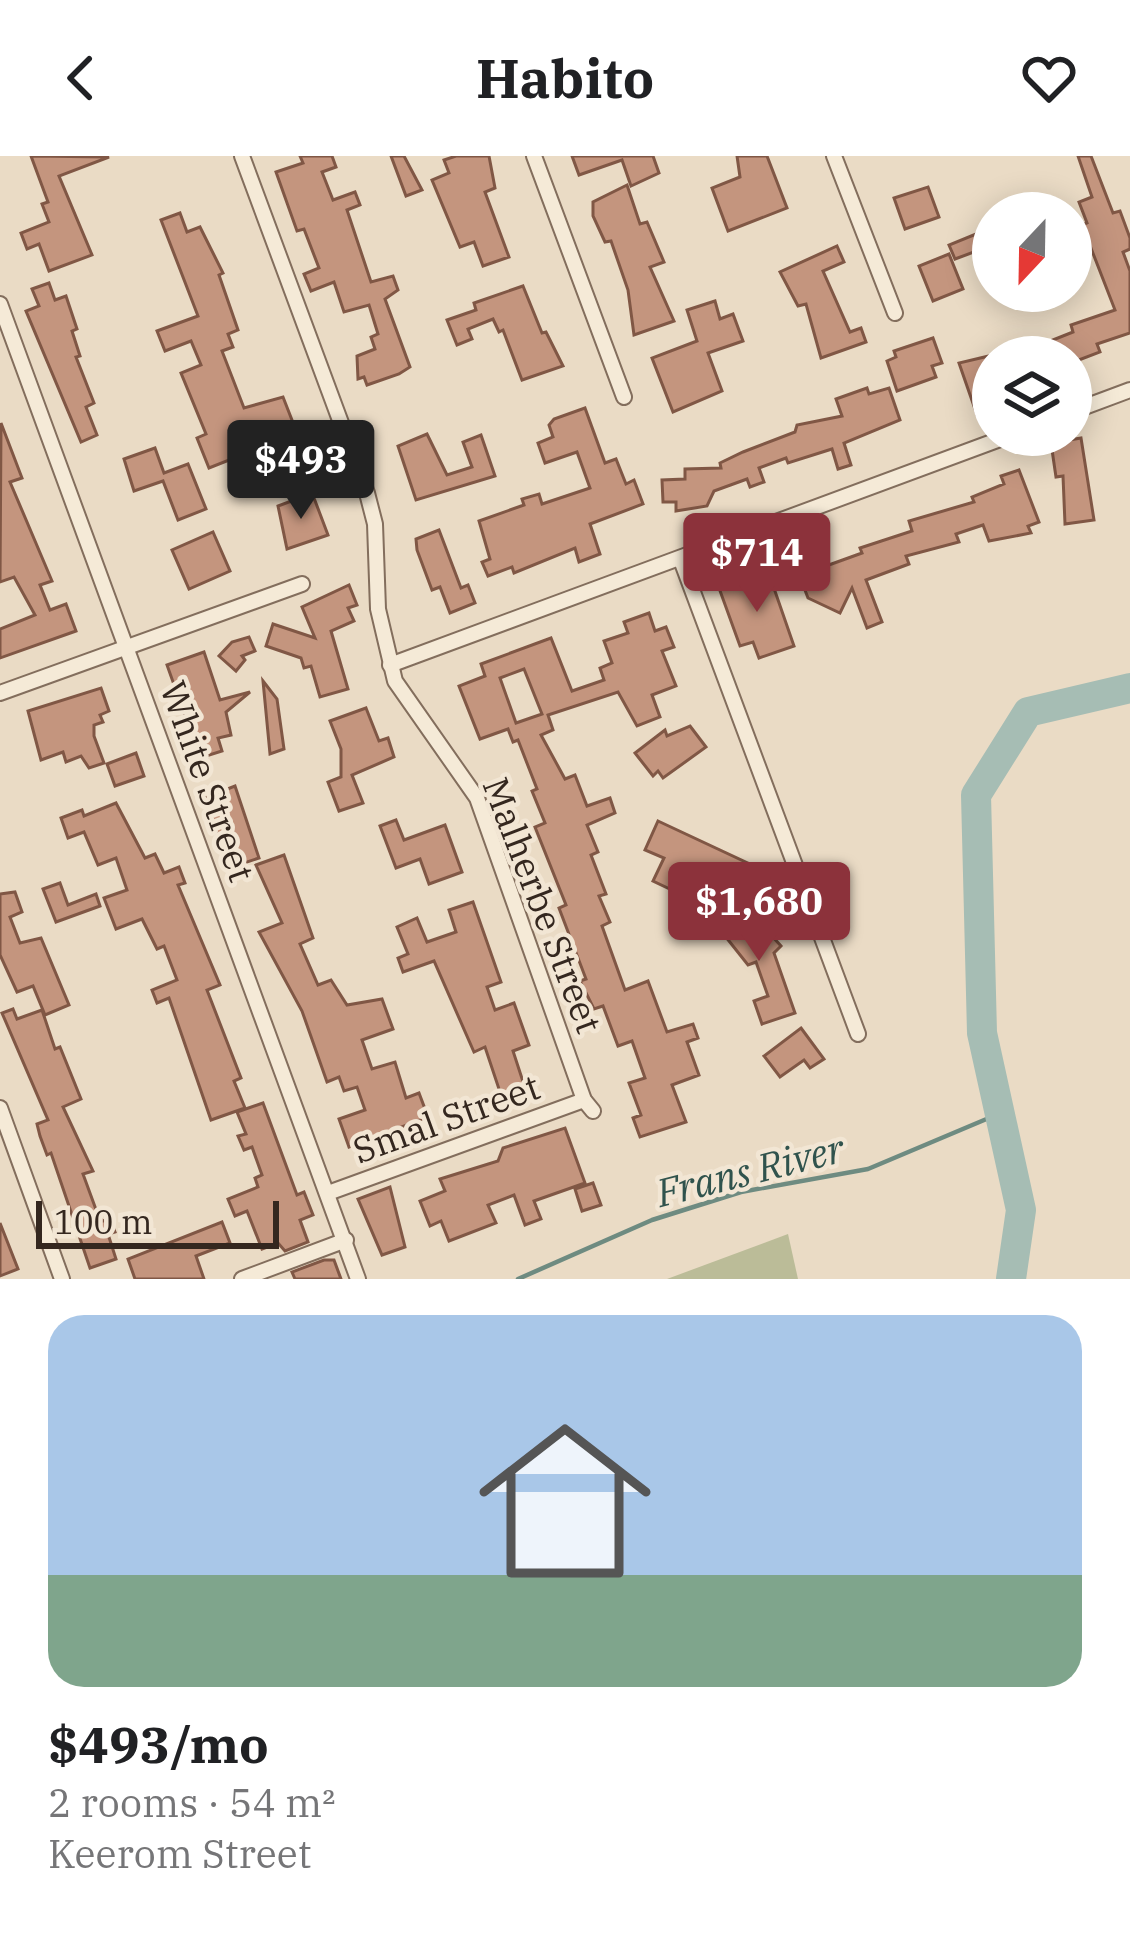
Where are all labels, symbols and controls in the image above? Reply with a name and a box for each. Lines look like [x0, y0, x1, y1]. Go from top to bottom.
text: Habito [476, 43, 654, 113]
icon: back [48, 45, 114, 111]
icon: heart [1016, 45, 1082, 111]
north arrow [972, 192, 1092, 312]
map controls [972, 192, 1092, 456]
button: layers [972, 336, 1092, 456]
pin: $493 [230, 420, 372, 522]
text: $493 [254, 433, 348, 484]
pin: $714 [686, 513, 828, 615]
text: $714 [710, 526, 804, 577]
street label: White Street [150, 674, 266, 888]
street label: Malherbe Street [473, 770, 613, 1040]
pin: $1,680 [661, 862, 857, 964]
text: $1,680 [695, 875, 823, 926]
street label: Smal Street [346, 1062, 546, 1174]
water label: Frans River [650, 1122, 850, 1218]
scale bar [36, 1195, 279, 1248]
text: 100 m [54, 1200, 153, 1243]
icon: home [457, 1393, 673, 1609]
text: $493/mo [48, 1711, 269, 1777]
text: 2 rooms · 54 m² [48, 1777, 336, 1828]
text: Keerom Street [48, 1828, 311, 1879]

